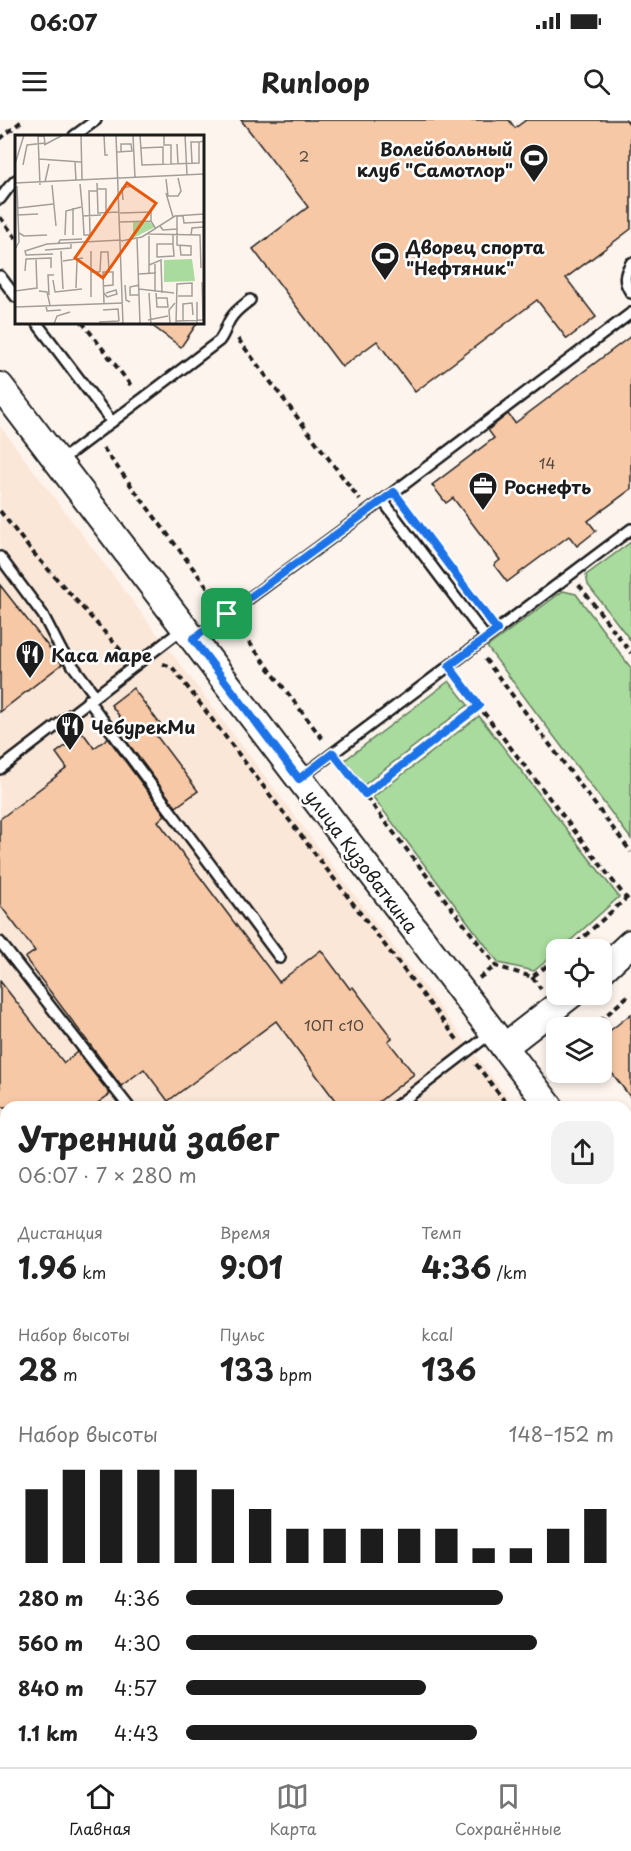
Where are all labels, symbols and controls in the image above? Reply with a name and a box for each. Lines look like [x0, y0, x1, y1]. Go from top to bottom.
text: 06:07 [30, 5, 97, 38]
text: Runloop [261, 61, 370, 102]
icon: menu [18, 65, 51, 98]
icon: search [580, 65, 613, 98]
inset map [15, 135, 204, 324]
place label: Волейбольный клуб "Самотлор" [357, 135, 513, 183]
sports icon: Волейбольный клуб "Самотлор" [518, 142, 550, 184]
house number: 2 [299, 144, 309, 167]
place label: Дворец спорта "Нефтяник" [405, 233, 545, 281]
sports icon: Дворец спорта "Нефтяник" [369, 240, 401, 282]
house number: 14 [539, 451, 555, 474]
office icon: Роснефть [467, 470, 499, 512]
place label: Роснефть [504, 473, 592, 500]
pin [201, 588, 252, 639]
icon: arrive [210, 597, 243, 630]
restaurant icon: Каса маре [14, 638, 46, 680]
place label: Каса маре [51, 641, 152, 668]
restaurant icon: ЧебурекМи [54, 710, 86, 752]
place label: ЧебурекМи [91, 713, 195, 740]
street label: улица Кузоваткина [299, 784, 425, 939]
map controls [546, 939, 612, 1083]
button: locate [546, 939, 612, 1005]
house number: 10П с10 [304, 1013, 364, 1036]
button: layers [546, 1017, 612, 1083]
text: Утренний забег [18, 1112, 279, 1162]
button: share [551, 1121, 614, 1184]
text: 06:07 · 7 × 280 m [18, 1160, 197, 1190]
text: Дистанция [18, 1220, 103, 1244]
text: Время [220, 1220, 271, 1244]
text: Темп [421, 1220, 462, 1244]
text: 1.96 [18, 1244, 77, 1289]
text: 9:01 [220, 1244, 283, 1289]
text: 4:36 [421, 1244, 491, 1289]
text: km [77, 1260, 106, 1284]
text: /km [491, 1260, 527, 1284]
text: Набор высоты [18, 1322, 130, 1346]
text: Пульс [220, 1322, 265, 1346]
text: kcal [421, 1322, 453, 1346]
text: 28 [18, 1346, 58, 1391]
text: 133 [220, 1346, 274, 1391]
text: 136 [421, 1346, 476, 1391]
text: m [58, 1362, 78, 1386]
text: bpm [274, 1362, 312, 1386]
text: Набор высоты [18, 1419, 158, 1449]
text: 148–152 m [509, 1419, 614, 1449]
text: 280 m [18, 1583, 83, 1613]
text: 4:36 [114, 1583, 160, 1613]
text: 560 m [18, 1628, 83, 1658]
text: 4:30 [114, 1628, 161, 1658]
text: 840 m [18, 1673, 84, 1703]
text: 4:57 [114, 1673, 157, 1703]
text: 1.1 km [18, 1718, 78, 1748]
text: 4:43 [114, 1718, 159, 1748]
tab: Главная [69, 1780, 131, 1840]
tab: Карта [269, 1780, 316, 1840]
tab: Сохранённые [455, 1780, 562, 1840]

